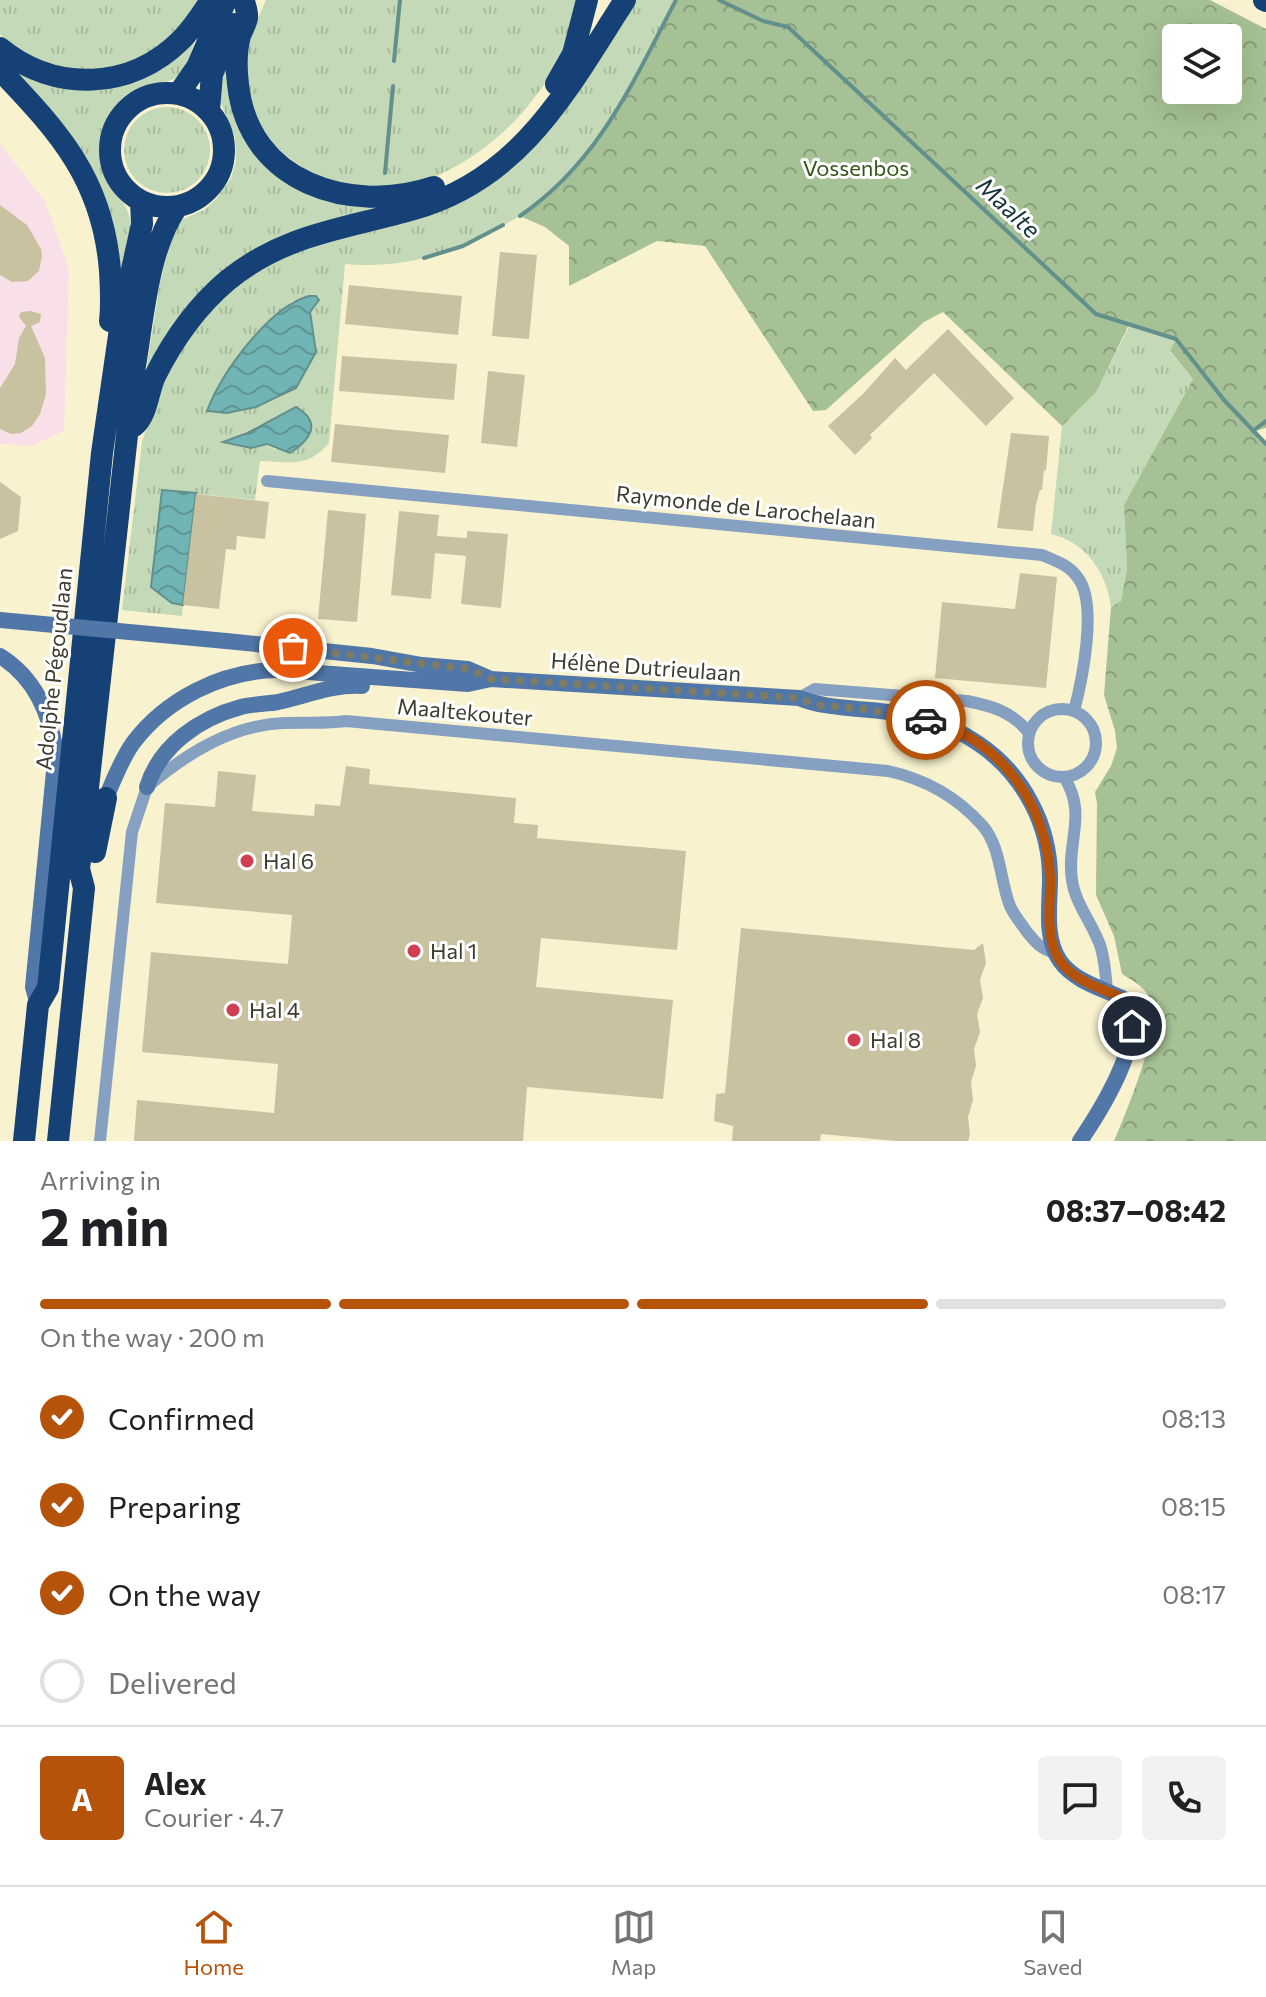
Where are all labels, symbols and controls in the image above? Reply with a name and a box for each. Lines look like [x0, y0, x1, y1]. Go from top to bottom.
map controls [1162, 24, 1242, 104]
button: layers [1162, 24, 1242, 104]
park label: Vossenbos [803, 154, 909, 181]
water label: Maalte [971, 170, 1047, 244]
street label: Raymonde de Larochelaan [615, 479, 877, 534]
street label: Adolphe Pégoudlaan [29, 566, 78, 772]
pin [259, 614, 327, 682]
icon: bag [271, 626, 315, 670]
street label: Hélène Dutrieulaan [550, 646, 742, 687]
courier [886, 680, 966, 760]
street label: Maaltekouter [396, 692, 534, 731]
icon: car [904, 698, 948, 742]
place label: Hal 6 [263, 847, 314, 874]
marker: Hal 6 [238, 852, 256, 870]
place label: Hal 1 [430, 937, 477, 964]
marker: Hal 1 [405, 942, 423, 960]
pin [1098, 992, 1166, 1060]
place label: Hal 4 [249, 996, 300, 1023]
marker: Hal 4 [224, 1001, 242, 1019]
icon: home [1110, 1004, 1154, 1048]
place label: Hal 8 [870, 1026, 921, 1053]
marker: Hal 8 [845, 1031, 863, 1049]
text: Arriving in [40, 1164, 161, 1195]
text: 08:37–08:42 [1046, 1191, 1226, 1228]
text: 2 min [40, 1193, 169, 1257]
text: On the way · 200 m [40, 1321, 265, 1352]
icon: check [40, 1395, 84, 1439]
text: Confirmed [108, 1399, 255, 1436]
text: 08:13 [1161, 1402, 1226, 1433]
icon: check [40, 1483, 84, 1527]
text: Preparing [108, 1487, 241, 1524]
text: 08:15 [1161, 1490, 1226, 1521]
icon: check [40, 1571, 84, 1615]
text: On the way [108, 1575, 261, 1612]
text: 08:17 [1162, 1578, 1226, 1609]
text: Delivered [108, 1663, 237, 1700]
button: chat [1038, 1756, 1122, 1840]
button: phone [1142, 1756, 1226, 1840]
text: Alex [144, 1764, 207, 1801]
text: A [71, 1780, 93, 1817]
text: Courier · 4.7 [144, 1801, 284, 1832]
tab: Home [183, 1905, 244, 1980]
tab: Map [611, 1905, 656, 1980]
tab: Saved [1023, 1905, 1083, 1980]

